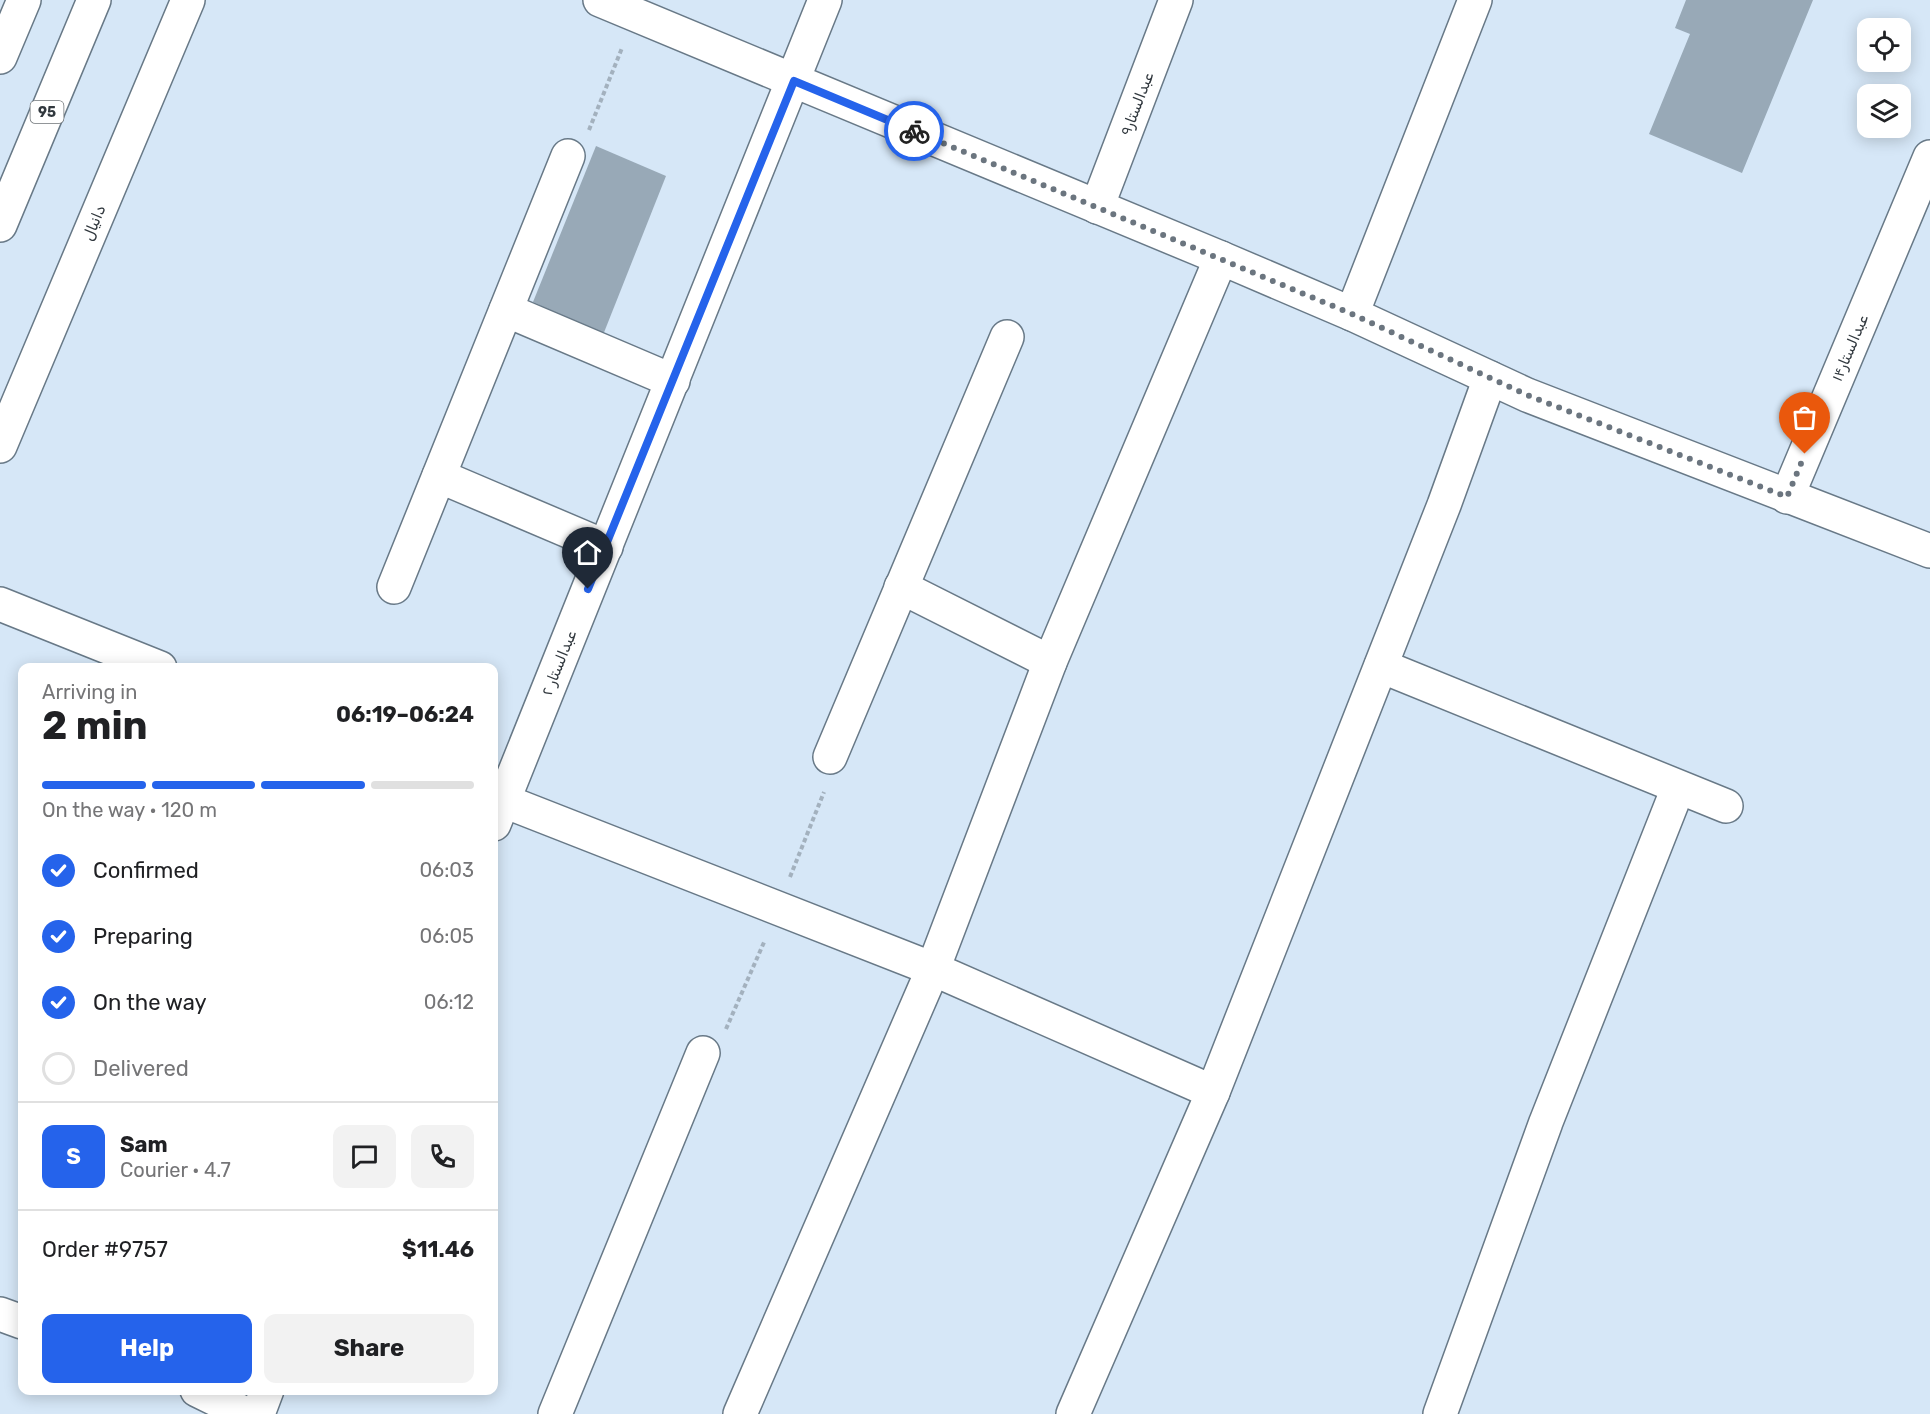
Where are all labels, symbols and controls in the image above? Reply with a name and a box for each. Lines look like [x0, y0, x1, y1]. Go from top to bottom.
map controls [1857, 18, 1911, 138]
button: locate [1857, 18, 1911, 72]
street label: عبدالستار۹ [1117, 70, 1157, 138]
button: layers [1857, 84, 1911, 138]
road number: 95 [30, 101, 63, 123]
courier [884, 101, 944, 161]
icon: bike [898, 115, 931, 148]
street label: دانیال [79, 203, 109, 243]
street label: عبدالستار۱۴ [1828, 312, 1872, 384]
pin [1779, 392, 1830, 454]
icon: bag [1788, 401, 1821, 434]
pin [562, 527, 613, 589]
icon: home [571, 536, 604, 569]
street label: عبدالستار ۲ [538, 628, 580, 698]
text: Arriving in [42, 680, 137, 704]
text: 06:19–06:24 [336, 701, 474, 728]
text: 2 min [42, 703, 148, 749]
text: On the way · 120 m [42, 798, 217, 822]
icon: check [42, 854, 75, 887]
text: Confirmed [93, 857, 199, 884]
text: 06:03 [419, 858, 474, 882]
icon: check [42, 920, 75, 953]
text: Preparing [93, 923, 193, 950]
text: 06:05 [420, 924, 474, 948]
icon: check [42, 986, 75, 1019]
text: On the way [93, 989, 207, 1016]
text: 06:12 [424, 990, 474, 1014]
text: Delivered [93, 1055, 189, 1082]
button: chat [333, 1125, 396, 1188]
button: phone [411, 1125, 474, 1188]
text: Sam [120, 1131, 168, 1158]
text: S [66, 1143, 81, 1170]
text: Courier · 4.7 [120, 1158, 231, 1182]
text: Order #9757 [42, 1236, 168, 1263]
text: $11.46 [402, 1236, 474, 1263]
button: Help [42, 1314, 252, 1383]
button: Share [264, 1314, 474, 1383]

